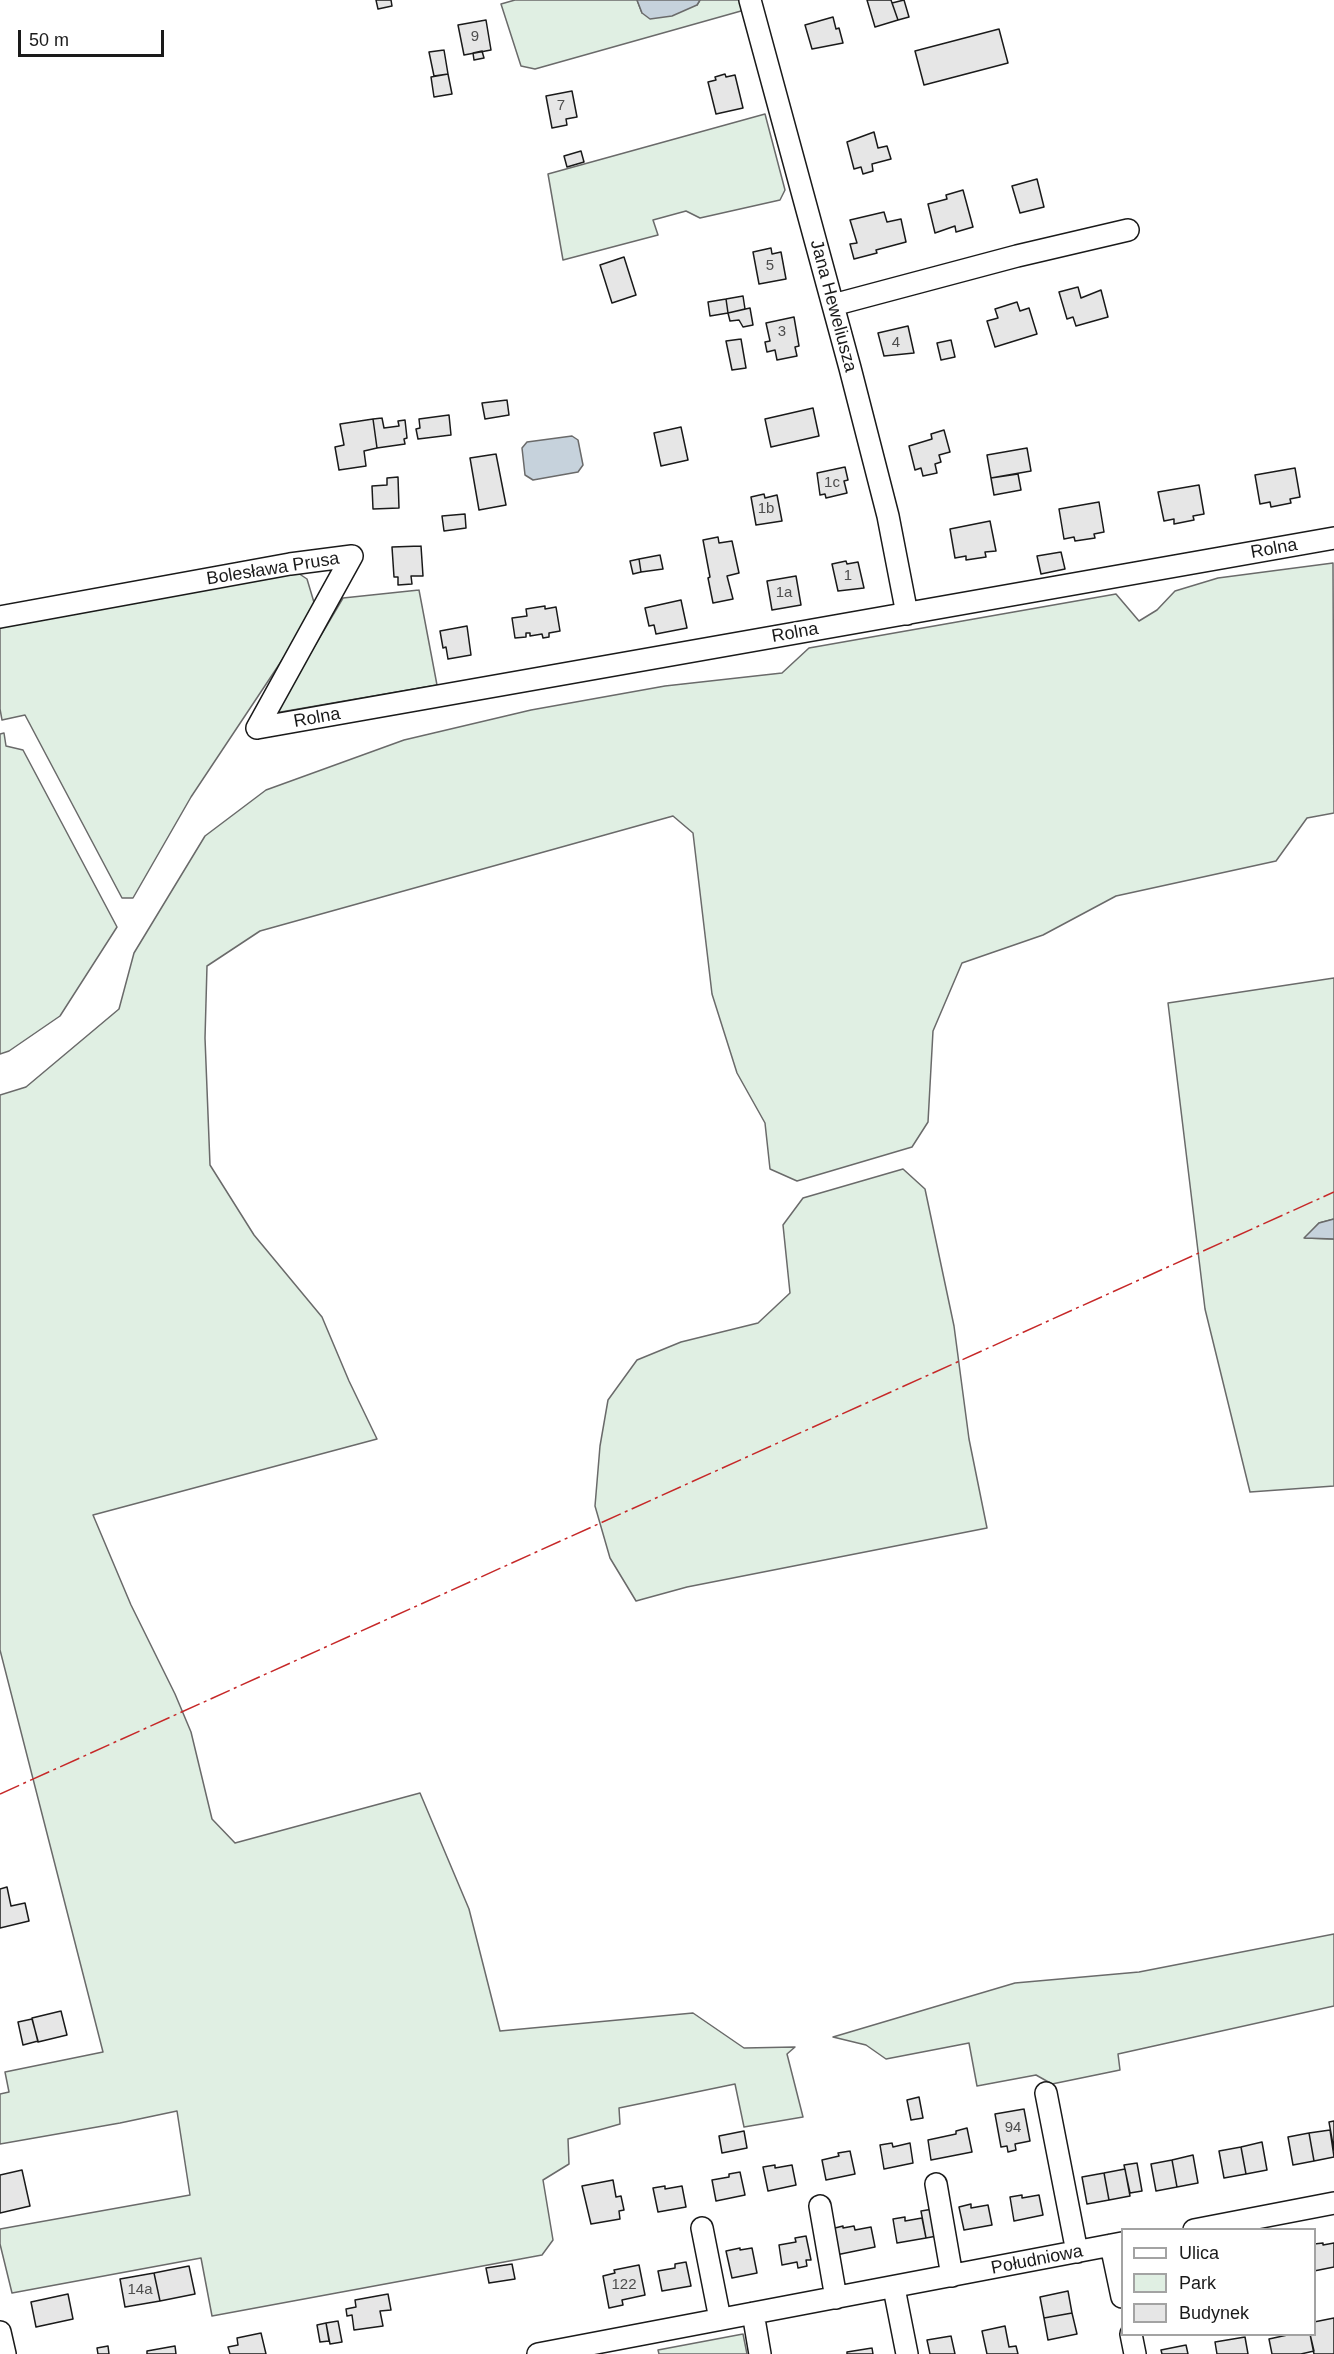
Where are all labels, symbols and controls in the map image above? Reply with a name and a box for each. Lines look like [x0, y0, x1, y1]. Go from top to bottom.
scale bar [21, 18, 166, 56]
house number: 9 [471, 28, 479, 46]
text: 50 m [29, 30, 69, 50]
house number: 7 [557, 97, 565, 115]
street label: Jana Heweliusza [805, 237, 861, 375]
house number: 5 [766, 257, 774, 275]
house number: 3 [778, 323, 786, 341]
house number: 4 [892, 334, 900, 352]
house number: 1c [824, 474, 840, 492]
house number: 1b [758, 500, 774, 518]
street label: Rolna [1249, 534, 1299, 564]
street label: Bolesława Prusa [205, 548, 341, 590]
house number: 1 [844, 567, 852, 585]
house number: 1a [776, 584, 792, 602]
street label: Rolna [770, 618, 820, 648]
street label: Rolna [292, 703, 342, 733]
house number: 94 [1005, 2119, 1021, 2137]
legend [1121, 2228, 1316, 2336]
street label: Południowa [989, 2241, 1085, 2279]
text: Ulica [1179, 2243, 1219, 2263]
text: Park [1179, 2273, 1216, 2293]
house number: 122 [611, 2276, 637, 2294]
house number: 14a [127, 2281, 153, 2299]
text: Budynek [1179, 2303, 1249, 2323]

